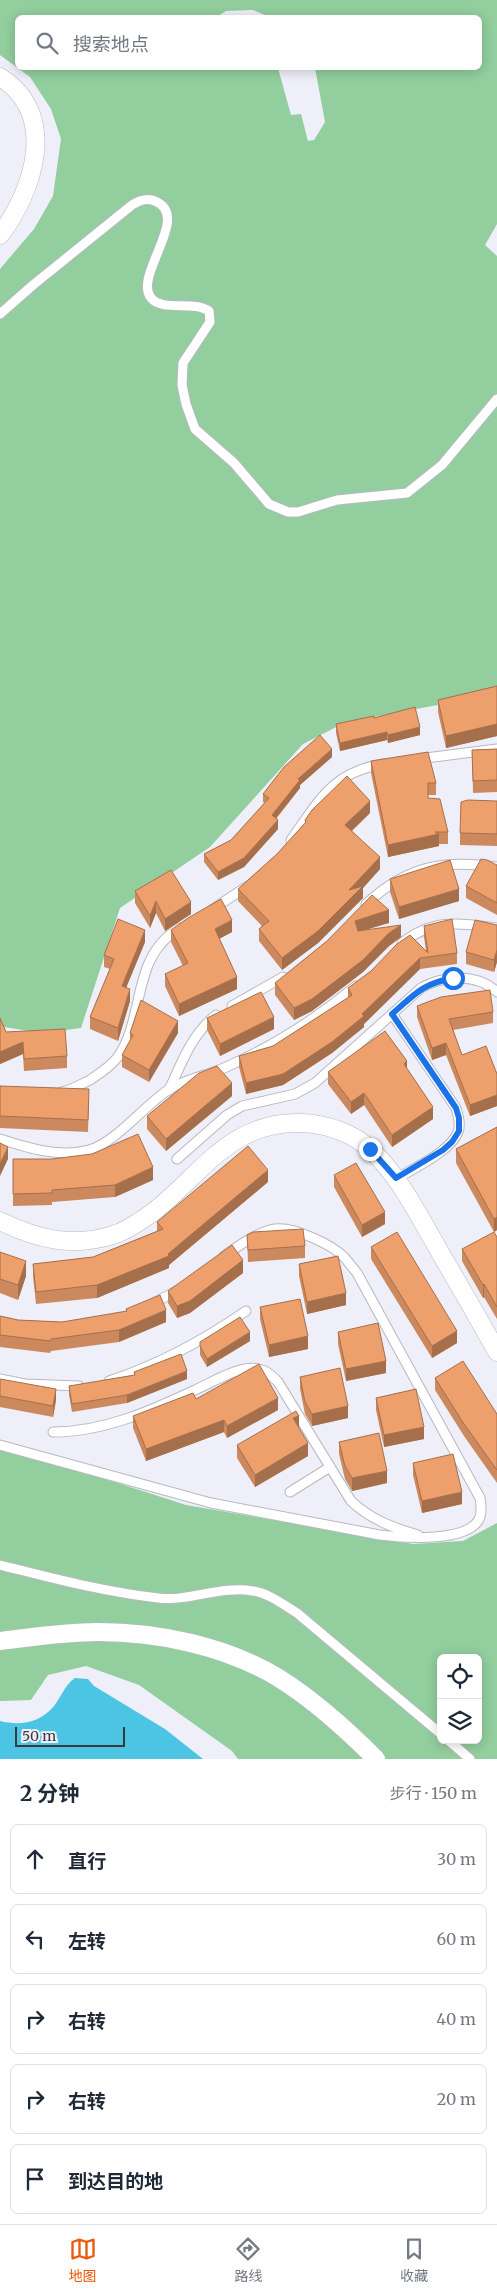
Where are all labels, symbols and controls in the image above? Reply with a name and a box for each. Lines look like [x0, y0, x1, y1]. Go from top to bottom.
search box [15, 15, 482, 70]
icon: search [33, 29, 61, 57]
text: 搜索地点 [73, 32, 149, 56]
route start [442, 967, 465, 990]
route end [359, 1138, 382, 1161]
map controls [437, 1654, 482, 1744]
button: locate [437, 1654, 482, 1699]
button: layers [437, 1699, 482, 1744]
scale bar [15, 1724, 125, 1747]
text: 50 m [22, 1727, 56, 1745]
text: 2 分钟 [20, 1780, 79, 1807]
text: 步行 · 150 m [390, 1783, 477, 1803]
icon: ahead [21, 1845, 49, 1873]
text: 直行 [68, 1849, 106, 1873]
text: 30 m [437, 1849, 476, 1869]
icon: left [21, 1925, 49, 1953]
text: 左转 [68, 1929, 106, 1953]
text: 60 m [436, 1929, 476, 1949]
icon: right [21, 2005, 49, 2033]
text: 右转 [68, 2009, 106, 2033]
text: 40 m [436, 2009, 476, 2029]
icon: right [21, 2085, 49, 2113]
text: 右转 [68, 2089, 106, 2113]
text: 20 m [437, 2089, 476, 2109]
icon: arrive [21, 2165, 49, 2193]
text: 到达目的地 [68, 2169, 163, 2193]
tab: 地图 [69, 2235, 97, 2285]
tab: 路线 [234, 2235, 262, 2285]
tab: 收藏 [400, 2235, 428, 2285]

